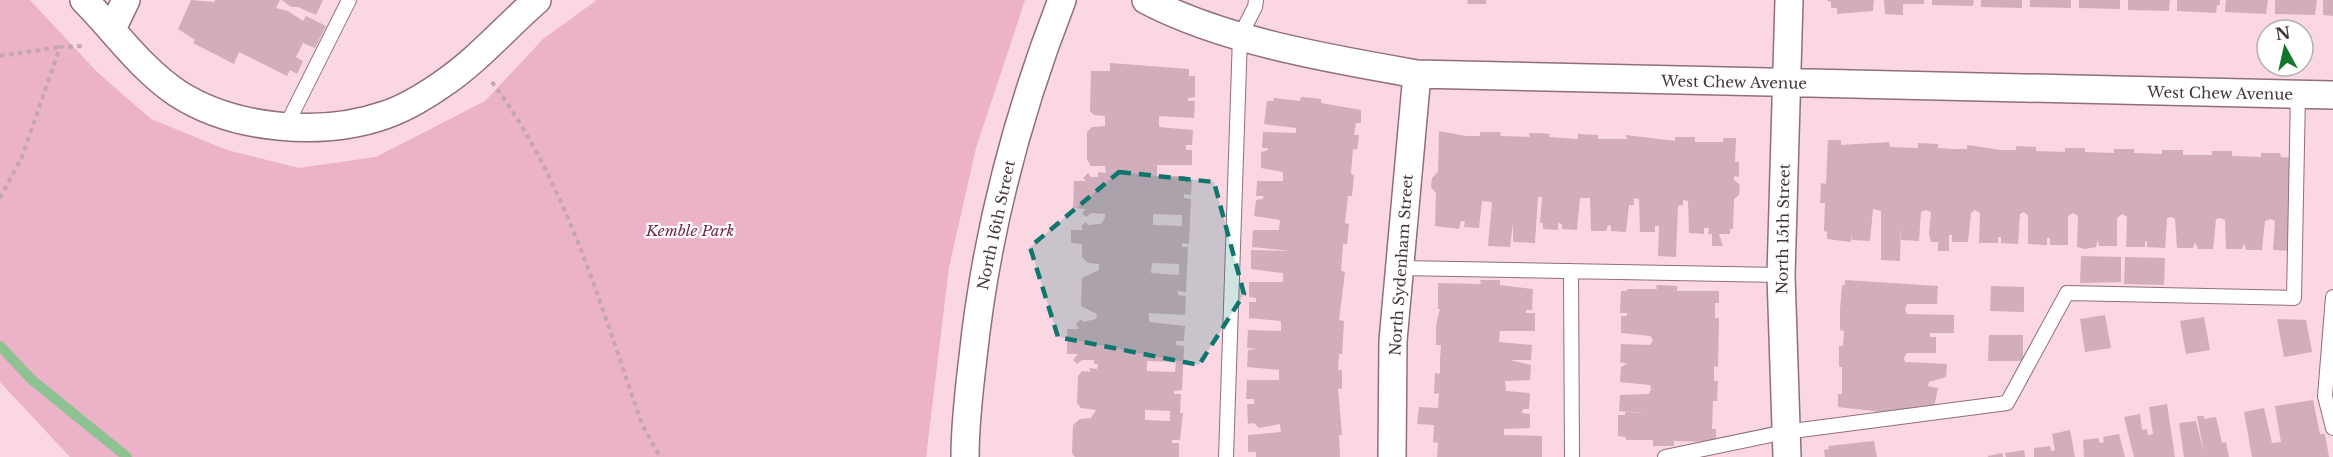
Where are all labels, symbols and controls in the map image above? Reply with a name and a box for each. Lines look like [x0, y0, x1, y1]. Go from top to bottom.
north arrow [2255, 18, 2315, 78]
text: N [2274, 22, 2292, 44]
street label: West Chew Avenue [1660, 71, 1807, 93]
street label: West Chew Avenue [2146, 82, 2293, 104]
street label: North 16th Street [973, 158, 1019, 292]
street label: North 15th Street [1772, 163, 1794, 295]
street label: North Sydenham Street [1385, 173, 1417, 357]
park label: Kemble Park [645, 221, 734, 240]

